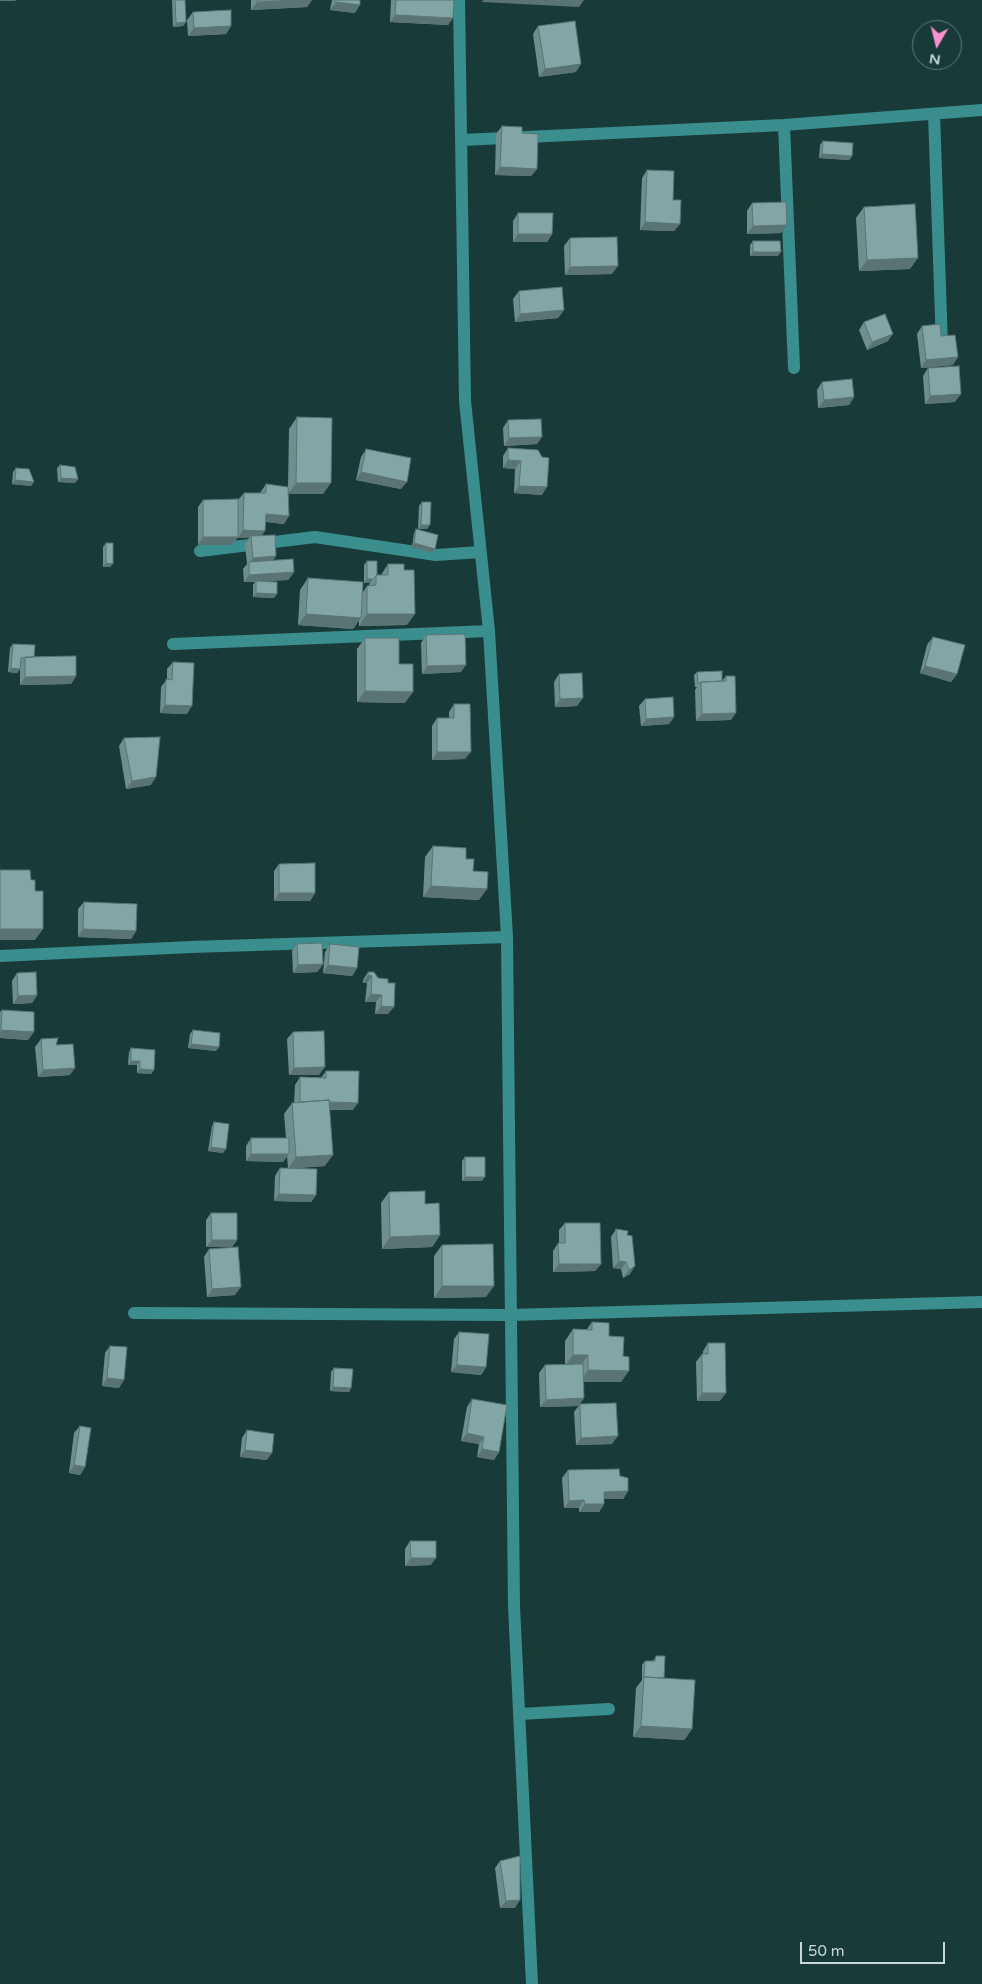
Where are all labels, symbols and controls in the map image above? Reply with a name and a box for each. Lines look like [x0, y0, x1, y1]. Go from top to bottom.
north arrow [912, 20, 962, 70]
text: N [928, 50, 942, 69]
scale bar [802, 1932, 947, 1964]
text: 50 m [808, 1942, 845, 1960]

